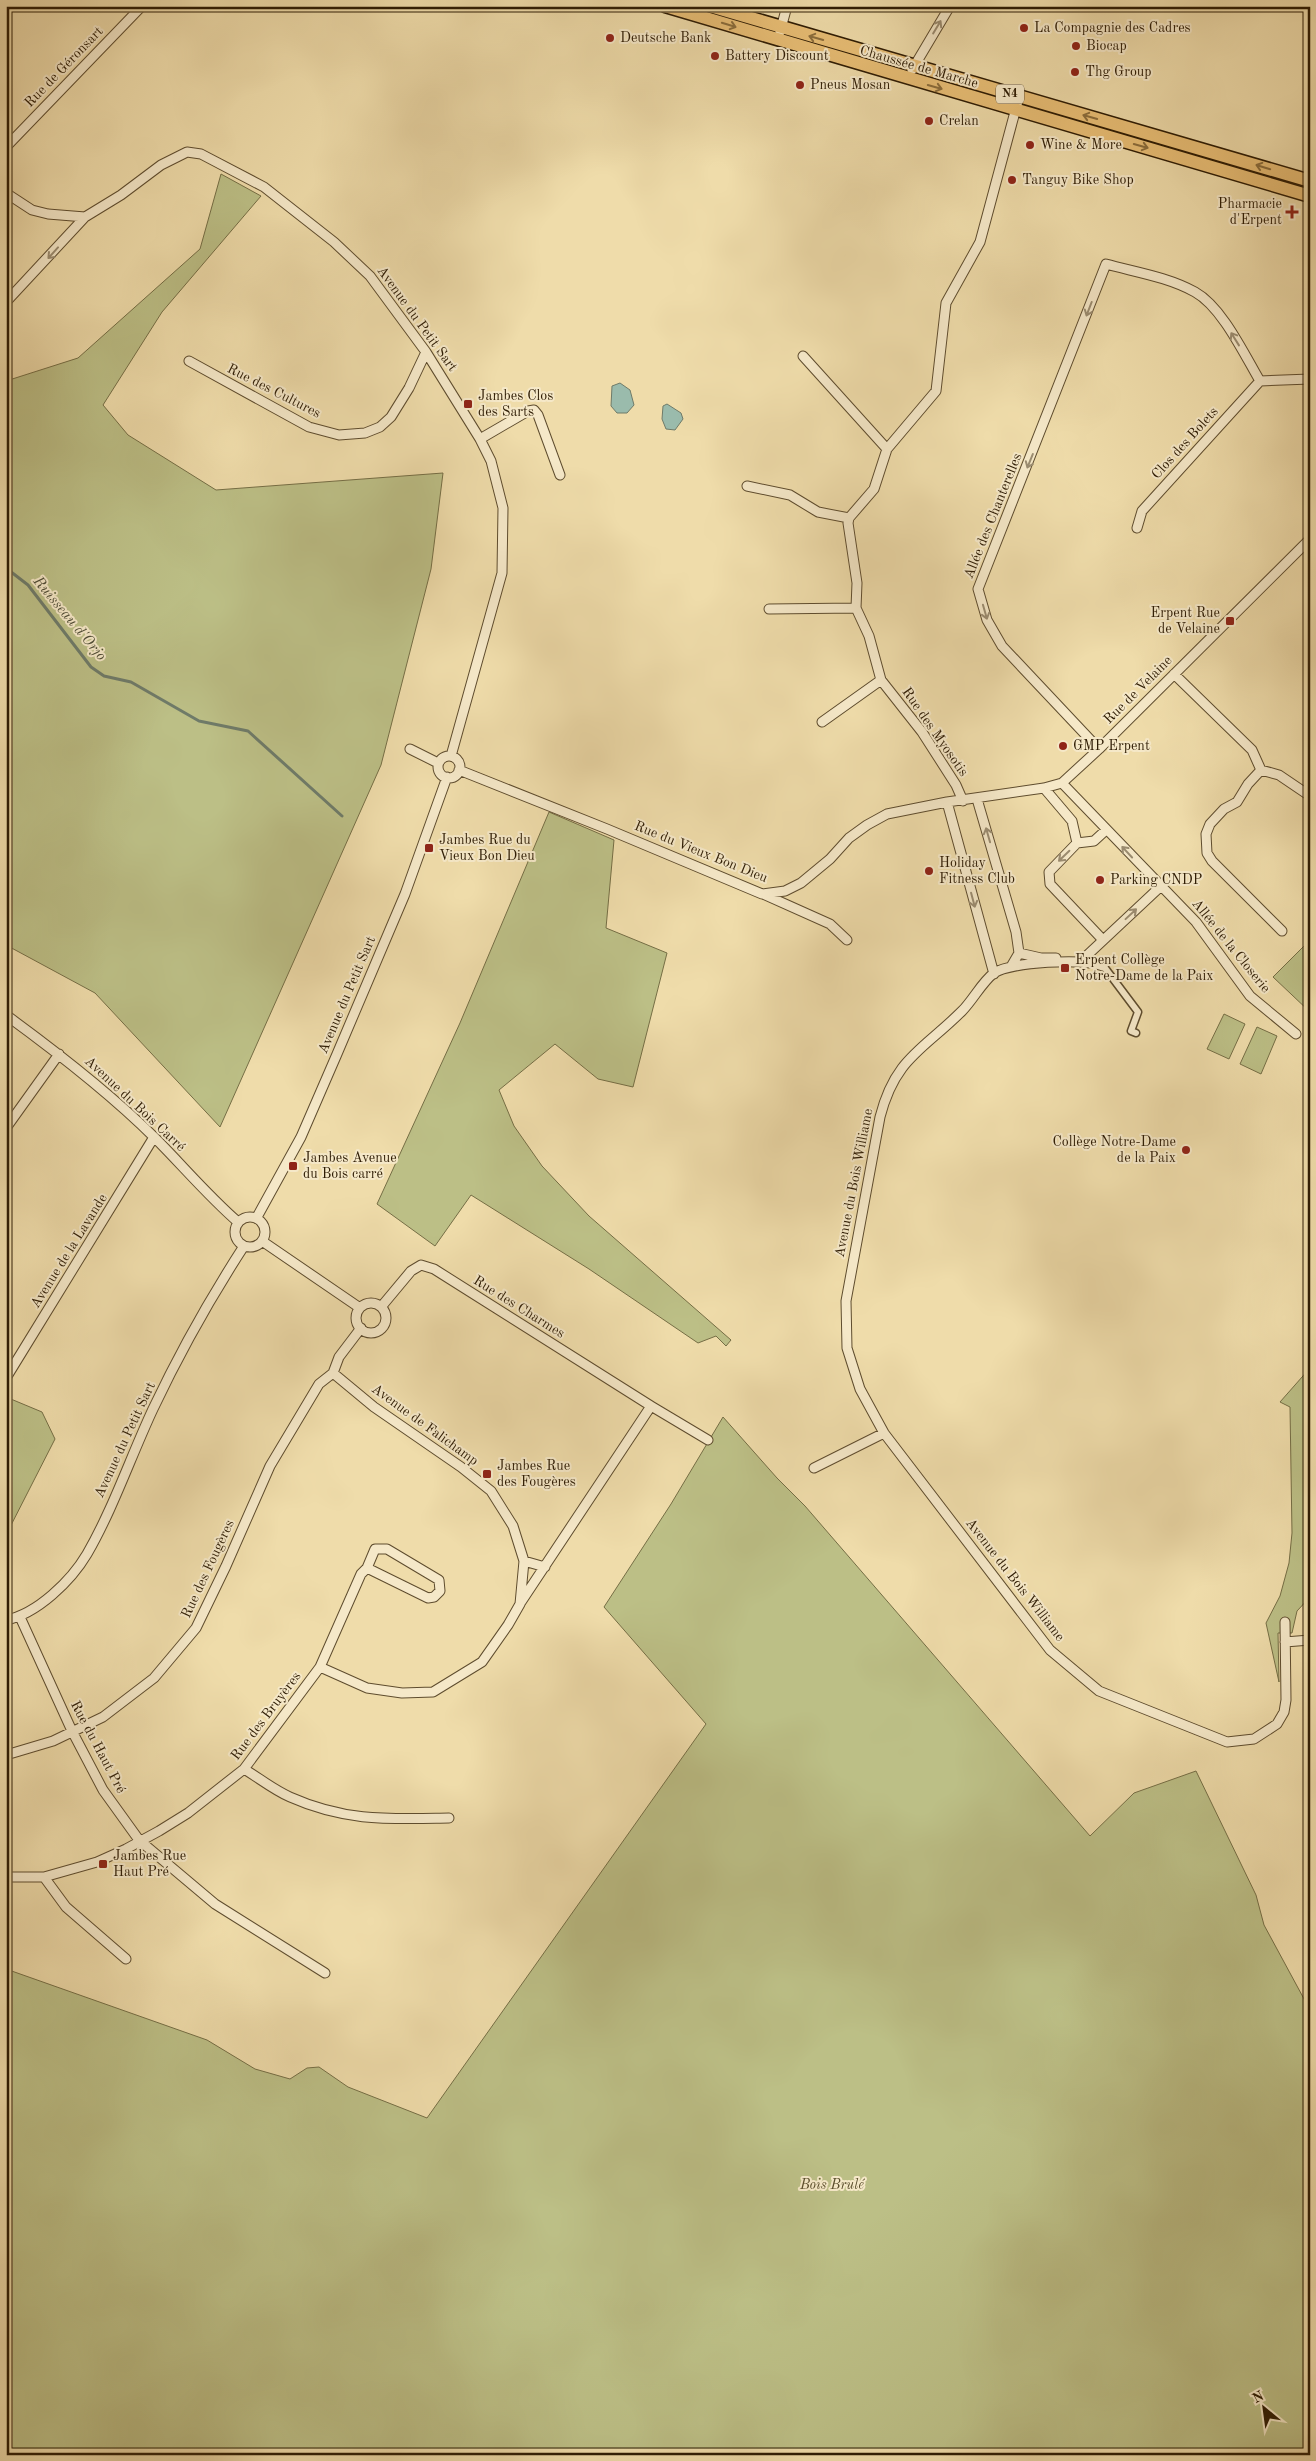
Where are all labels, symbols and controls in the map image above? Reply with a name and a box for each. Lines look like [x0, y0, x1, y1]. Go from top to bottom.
one-way arrow [720, 21, 736, 31]
one-way arrow [933, 21, 943, 35]
place label: La Compagnie des Cadres [1034, 21, 1191, 35]
marker: La Compagnie des Cadres [1018, 22, 1030, 34]
street label: Rue de Géronsart [22, 24, 106, 110]
place label: Deutsche Bank [620, 31, 711, 45]
marker: Deutsche Bank [604, 32, 616, 44]
one-way arrow [809, 33, 825, 43]
place label: Biocap [1086, 39, 1127, 53]
marker: Biocap [1070, 40, 1082, 52]
street label: Chaussée de Marche [858, 43, 980, 91]
place label: Battery Discount [725, 49, 829, 63]
marker: Battery Discount [709, 50, 721, 62]
place label: Thg Group [1085, 65, 1152, 79]
marker: Thg Group [1069, 66, 1081, 78]
place label: Pneus Mosan [810, 78, 891, 92]
marker: Pneus Mosan [794, 79, 806, 91]
one-way arrow [926, 83, 942, 93]
road number: N4 [996, 85, 1024, 104]
one-way arrow [1083, 111, 1099, 121]
place label: Crelan [939, 114, 979, 128]
marker: Crelan [923, 115, 935, 127]
place label: Wine & More [1040, 138, 1122, 152]
marker: Wine & More [1024, 139, 1036, 151]
one-way arrow [1133, 142, 1149, 152]
one-way arrow [1255, 161, 1271, 171]
place label: Tanguy Bike Shop [1022, 173, 1134, 187]
marker: Tanguy Bike Shop [1006, 174, 1018, 186]
place label: Pharmacie d'Erpent [1218, 197, 1282, 227]
marker: Pharmacie d'Erpent [1286, 206, 1298, 218]
one-way arrow [47, 247, 58, 260]
street label: Avenue du Petit Sart [374, 264, 460, 374]
one-way arrow [1084, 301, 1093, 317]
one-way arrow [1230, 333, 1240, 347]
street label: Rue des Cultures [225, 361, 323, 421]
place label: Jambes Clos des Sarts [478, 389, 553, 419]
marker: Jambes Clos des Sarts [462, 398, 474, 410]
street label: Clos des Bolets [1149, 404, 1221, 482]
street label: Allée des Chanterelles [961, 451, 1025, 581]
one-way arrow [1025, 452, 1034, 468]
water label: Ruisseau d'Orjo [29, 573, 108, 664]
one-way arrow [980, 603, 990, 619]
place label: Erpent Rue de Velaine [1151, 606, 1220, 636]
marker: Erpent Rue de Velaine [1224, 615, 1236, 627]
street label: Rue de Velaine [1101, 653, 1175, 727]
street label: Rue des Myosotis [899, 685, 971, 779]
place label: GMP Erpent [1073, 739, 1150, 753]
marker: GMP Erpent [1057, 740, 1069, 752]
street label: Rue du Vieux Bon Dieu [632, 819, 770, 885]
one-way arrow [982, 827, 992, 843]
place label: Jambes Rue du Vieux Bon Dieu [439, 833, 535, 863]
marker: Jambes Rue du Vieux Bon Dieu [423, 842, 435, 854]
one-way arrow [1121, 845, 1133, 858]
one-way arrow [1058, 850, 1070, 862]
place label: Holiday Fitness Club [939, 856, 1015, 886]
marker: Holiday Fitness Club [923, 865, 935, 877]
place label: Parking CNDP [1110, 873, 1202, 887]
marker: Parking CNDP [1094, 874, 1106, 886]
one-way arrow [969, 892, 979, 908]
street label: Allée de la Closerie [1189, 897, 1273, 995]
one-way arrow [1125, 908, 1138, 920]
street label: Avenue du Petit Sart [316, 934, 378, 1056]
place label: Erpent Collège Notre-Dame de la Paix [1075, 953, 1213, 983]
marker: Erpent Collège Notre-Dame de la Paix [1059, 962, 1071, 974]
street label: Avenue du Bois Carré [82, 1054, 188, 1154]
street label: Avenue du Bois Williame [833, 1107, 875, 1259]
place label: Collège Notre-Dame de la Paix [1052, 1135, 1176, 1165]
marker: Collège Notre-Dame de la Paix [1180, 1144, 1192, 1156]
place label: Jambes Avenue du Bois carré [303, 1151, 397, 1181]
marker: Jambes Avenue du Bois carré [287, 1160, 299, 1172]
street label: Avenue de la Lavande [28, 1191, 110, 1311]
street label: Rue des Charmes [471, 1273, 567, 1341]
street label: Avenue du Petit Sart [92, 1380, 158, 1500]
street label: Avenue de Falichamp [369, 1382, 481, 1468]
place label: Jambes Rue des Fougères [497, 1459, 576, 1489]
marker: Jambes Rue des Fougères [481, 1468, 493, 1480]
street label: Avenue du Bois Williame [963, 1516, 1067, 1644]
street label: Rue des Fougères [179, 1518, 237, 1620]
street label: Rue des Bruyères [228, 1669, 304, 1763]
street label: Rue du Haut Pré [68, 1698, 128, 1796]
place label: Jambes Rue Haut Pré [113, 1849, 186, 1879]
marker: Jambes Rue Haut Pré [97, 1858, 109, 1870]
park label: Bois Brulé [799, 2178, 865, 2192]
north arrow [1238, 2384, 1288, 2434]
text: N [1250, 2389, 1267, 2406]

